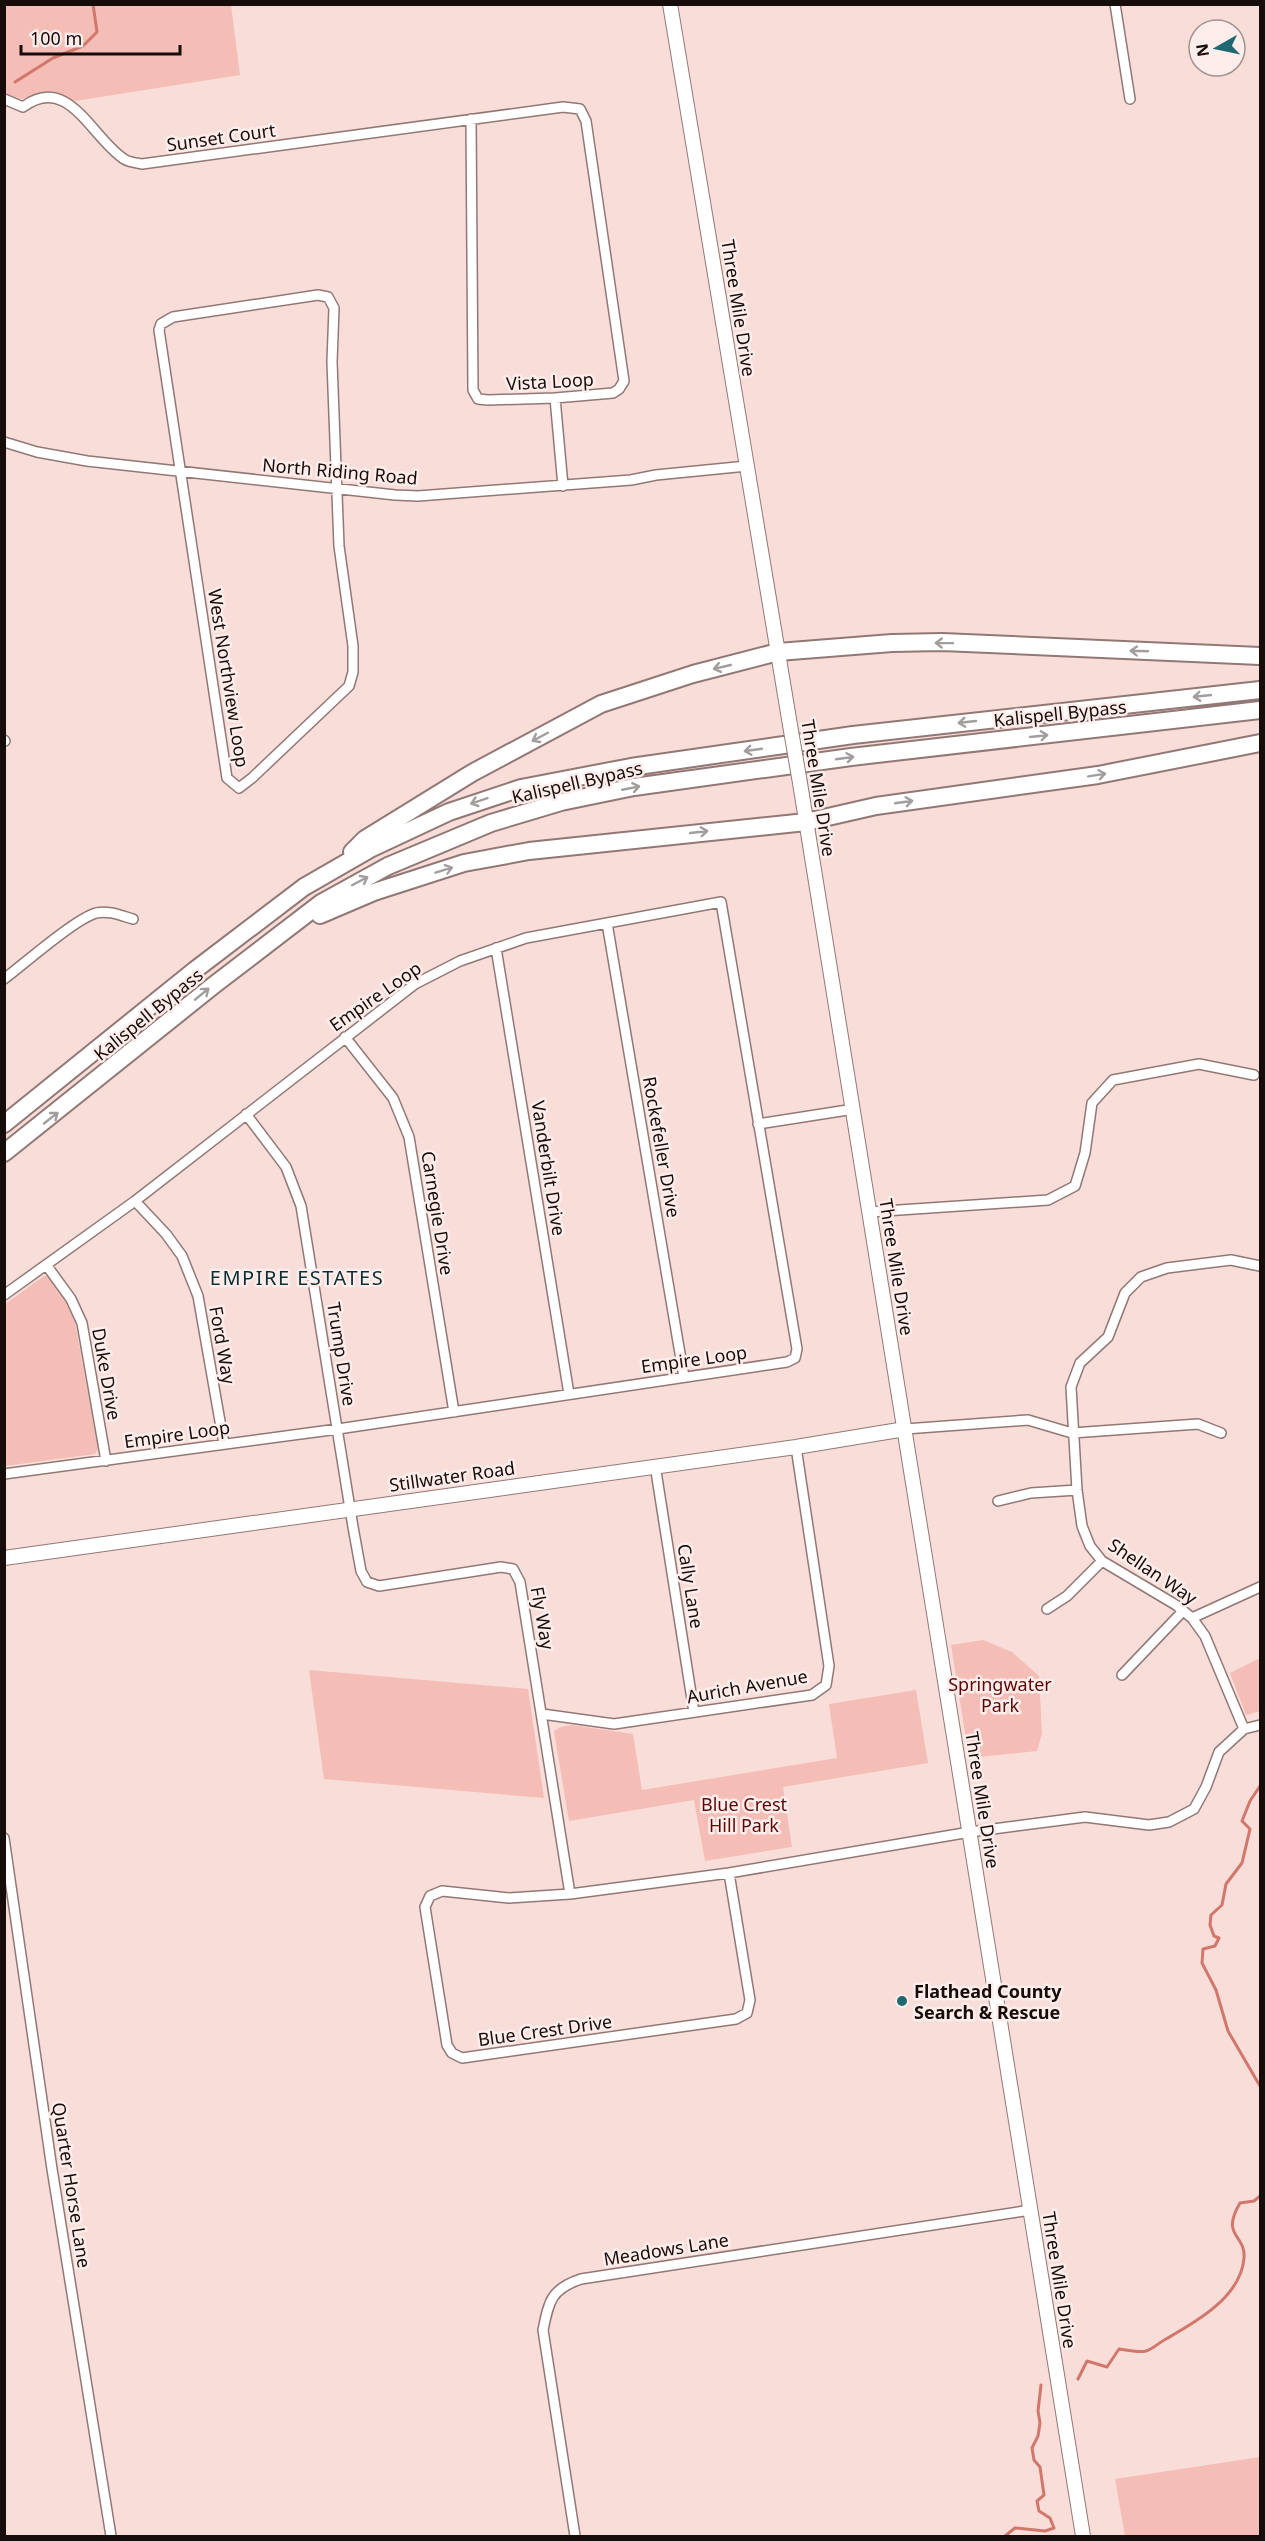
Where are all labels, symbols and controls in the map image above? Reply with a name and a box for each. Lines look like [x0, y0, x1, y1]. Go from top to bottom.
scale bar [21, 18, 180, 56]
north arrow [1187, 18, 1247, 78]
text: 100 m [30, 26, 82, 50]
text: N [1190, 42, 1214, 58]
street label: Sunset Court [165, 117, 277, 156]
street label: Three Mile Drive [716, 238, 762, 378]
street label: Vista Loop [506, 367, 594, 395]
street label: North Riding Road [261, 452, 419, 490]
street label: West Northview Loop [203, 587, 255, 769]
one-way arrow [935, 637, 955, 648]
one-way arrow [1130, 645, 1150, 657]
one-way arrow [712, 662, 731, 674]
one-way arrow [1193, 691, 1213, 702]
street label: Kalispell Bypass [992, 694, 1128, 732]
one-way arrow [957, 717, 977, 728]
street label: Three Mile Drive [796, 718, 842, 858]
one-way arrow [1028, 730, 1048, 741]
one-way arrow [531, 731, 549, 743]
one-way arrow [743, 744, 763, 755]
one-way arrow [835, 752, 854, 763]
street label: Kalispell Bypass [509, 755, 645, 809]
one-way arrow [1087, 769, 1107, 780]
one-way arrow [621, 782, 640, 793]
one-way arrow [894, 796, 913, 807]
one-way arrow [470, 797, 489, 808]
one-way arrow [689, 826, 709, 837]
one-way arrow [434, 863, 453, 874]
one-way arrow [351, 875, 368, 887]
street label: Empire Loop [324, 956, 426, 1036]
street label: Kalispell Bypass [89, 963, 207, 1065]
one-way arrow [194, 988, 210, 1001]
street label: Rockefeller Drive [638, 1075, 686, 1219]
street label: Vanderbilt Drive [526, 1099, 572, 1237]
one-way arrow [43, 1111, 59, 1124]
street label: Carnegie Drive [416, 1149, 460, 1277]
street label: Three Mile Drive [874, 1197, 920, 1337]
district label: EMPIRE ESTATES [210, 1264, 384, 1291]
street label: Trump Drive [322, 1300, 362, 1408]
street label: Ford Way [204, 1304, 242, 1387]
street label: Duke Drive [87, 1326, 127, 1422]
street label: Empire Loop [639, 1340, 749, 1378]
street label: Empire Loop [122, 1415, 232, 1453]
street label: Stillwater Road [388, 1455, 516, 1497]
street label: Shellan Way [1104, 1533, 1203, 1610]
street label: Cally Lane [672, 1542, 710, 1630]
street label: Fly Way [526, 1585, 560, 1652]
street label: Aurich Avenue [685, 1664, 809, 1708]
park label: Springwater Park [948, 1672, 1052, 1717]
street label: Three Mile Drive [960, 1730, 1006, 1870]
park label: Blue Crest Hill Park [701, 1792, 788, 1837]
place label: Flathead County Search & Rescue [914, 1979, 1062, 2024]
marker: Flathead County Search & Rescue [895, 1994, 909, 2008]
street label: Blue Crest Drive [476, 2009, 614, 2051]
street label: Quarter Horse Lane [47, 2100, 97, 2270]
street label: Three Mile Drive [1037, 2210, 1083, 2350]
street label: Meadows Lane [602, 2227, 730, 2271]

